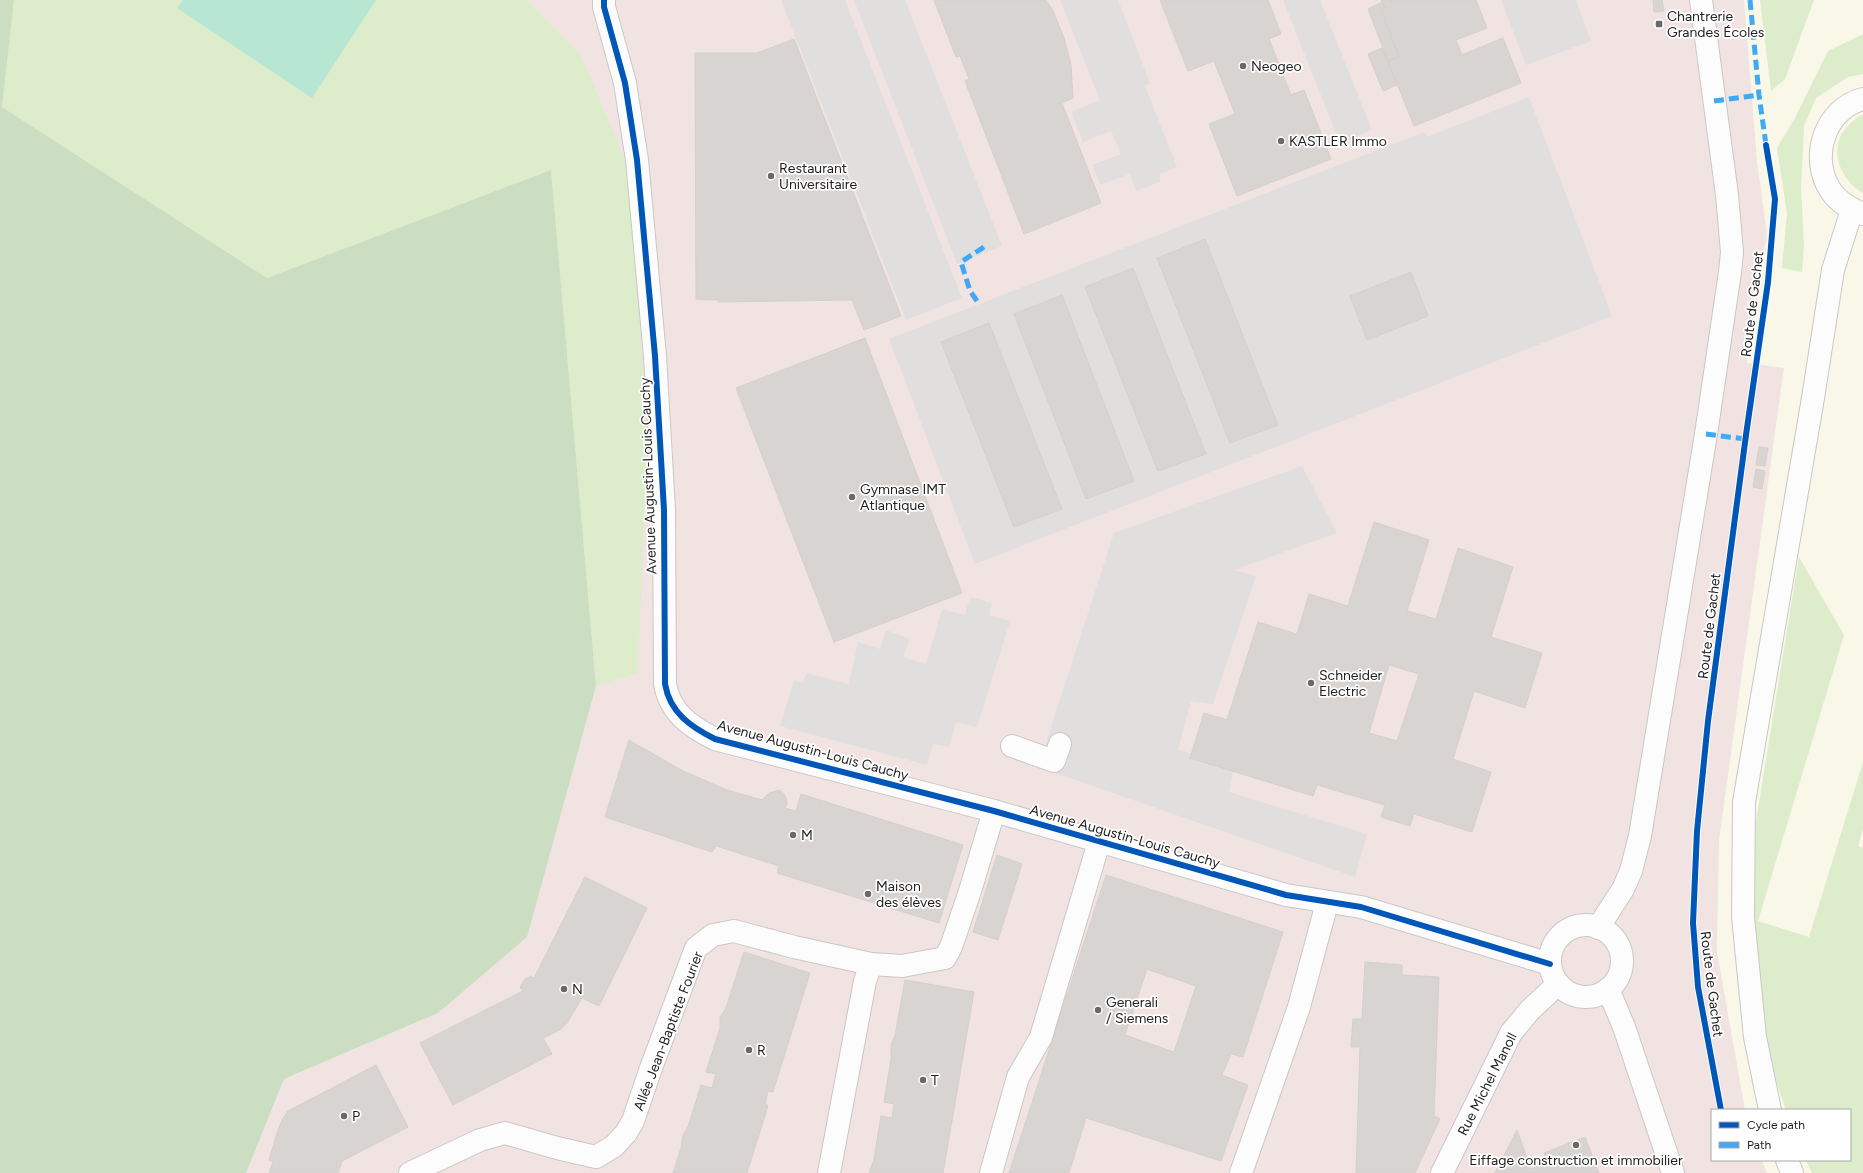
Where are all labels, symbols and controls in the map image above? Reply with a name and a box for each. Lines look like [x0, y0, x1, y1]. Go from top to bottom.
place label: Chantrerie Grandes Écoles [1667, 8, 1764, 41]
marker: Chantrerie Grandes Écoles [1654, 19, 1664, 29]
place label: Neogeo [1251, 58, 1302, 75]
marker: Neogeo [1238, 61, 1248, 71]
place label: KASTLER Immo [1289, 133, 1387, 150]
marker: KASTLER Immo [1276, 136, 1286, 146]
place label: Restaurant Universitaire [779, 160, 858, 193]
marker: Restaurant Universitaire [766, 171, 776, 181]
street label: Route de Gachet [1738, 250, 1767, 358]
street label: Avenue Augustin-Louis Cauchy [637, 377, 660, 575]
place label: Gymnase IMT Atlantique [860, 481, 946, 514]
marker: Gymnase IMT Atlantique [847, 492, 857, 502]
street label: Route de Gachet [1695, 572, 1724, 680]
place label: Schneider Electric [1319, 667, 1383, 700]
marker: Schneider Electric [1306, 678, 1316, 688]
street label: Avenue Augustin-Louis Cauchy [716, 717, 911, 784]
street label: Avenue Augustin-Louis Cauchy [1028, 801, 1222, 872]
place label: M [801, 827, 813, 844]
marker: M [788, 830, 798, 840]
place label: Maison des élèves [876, 878, 941, 911]
marker: Maison des élèves [863, 889, 873, 899]
street label: Route de Gachet [1697, 930, 1726, 1038]
street label: Allée Jean-Baptiste Fourier [630, 949, 707, 1113]
place label: N [572, 981, 583, 998]
marker: N [559, 984, 569, 994]
place label: Generali / Siemens [1106, 994, 1168, 1027]
marker: Generali / Siemens [1093, 1005, 1103, 1015]
street label: Rue Michel Manoll [1454, 1030, 1521, 1139]
place label: R [757, 1042, 766, 1059]
marker: R [744, 1045, 754, 1055]
place label: T [931, 1072, 939, 1089]
marker: T [918, 1075, 928, 1085]
place label: P [352, 1108, 360, 1125]
legend [1711, 1109, 1851, 1161]
marker: P [339, 1111, 349, 1121]
text: Cycle path [1747, 1118, 1805, 1132]
text: Path [1747, 1138, 1771, 1152]
marker: Eiffage construction et immobilier [1571, 1140, 1581, 1150]
place label: Eiffage construction et immobilier [1469, 1152, 1683, 1169]

